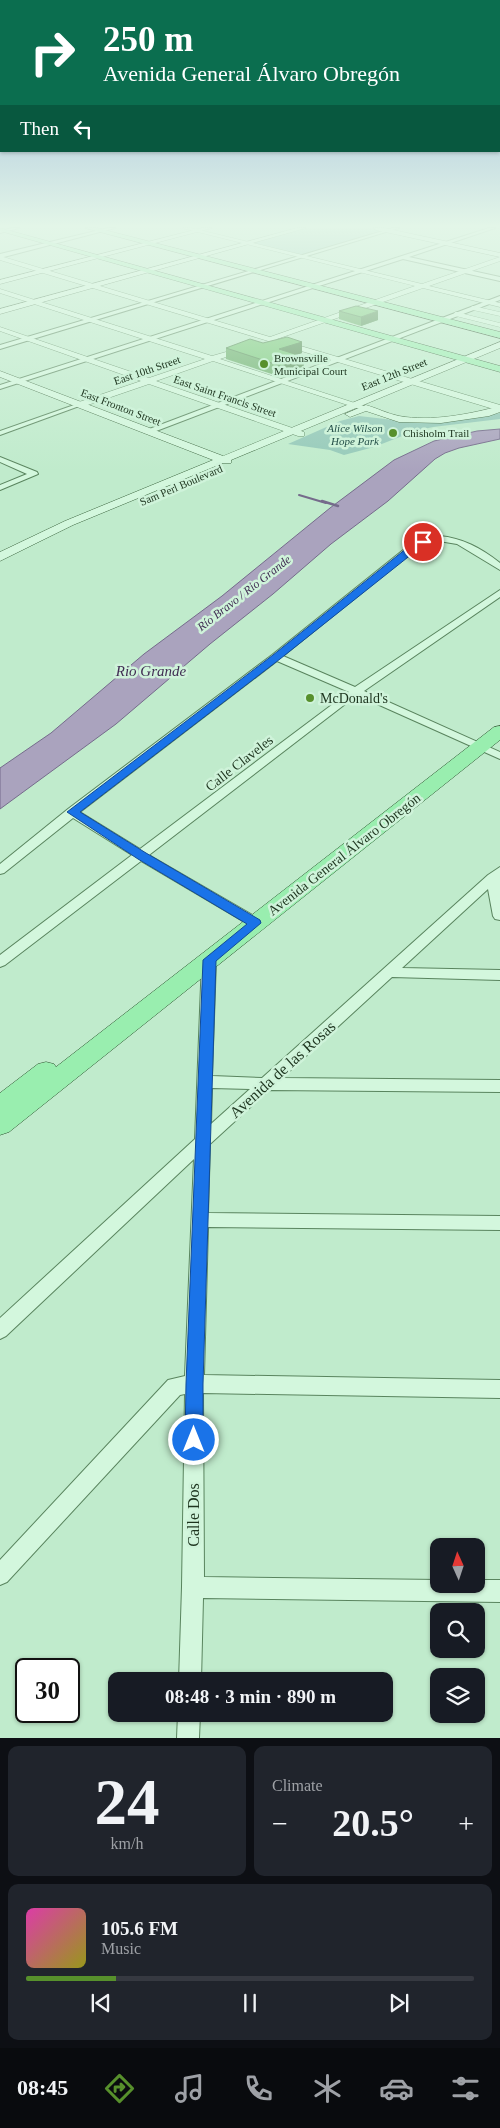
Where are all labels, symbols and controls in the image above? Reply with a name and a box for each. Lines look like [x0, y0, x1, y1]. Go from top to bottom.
icon: right [20, 20, 85, 85]
text: 250 m [103, 20, 193, 59]
text: Avenida General Álvaro Obregón [103, 61, 400, 86]
icon: left [69, 115, 97, 143]
text: Then [20, 118, 59, 139]
place label: Brownsville Municipal Court [274, 352, 347, 377]
street label: East 10th Street [112, 353, 182, 387]
street label: East 12th Street [359, 355, 429, 393]
marker: Brownsville Municipal Court [258, 358, 270, 370]
street label: East Saint Francis Street [172, 373, 278, 419]
street label: East Fronton Street [79, 386, 163, 428]
park label: Alice Wilson Hope Park [326, 422, 383, 447]
marker: Chisholm Trail [387, 427, 399, 439]
place label: Chisholm Trail [403, 427, 469, 439]
street label: Sam Perl Boulevard [138, 462, 225, 508]
pin [402, 521, 444, 563]
icon: arrive [409, 528, 437, 556]
water label: Río Bravo / Rio Grande [194, 552, 294, 634]
water label: Rio Grande [115, 663, 187, 679]
place label: McDonald's [320, 691, 388, 706]
marker: McDonald's [304, 692, 316, 704]
street label: Calle Claveles [203, 732, 276, 794]
street label: Avenida General Álvaro Obregón [265, 789, 423, 919]
street label: Avenida de las Rosas [226, 1018, 339, 1121]
position arrow [167, 1413, 219, 1465]
street label: Calle Dos [185, 1483, 202, 1547]
north arrow [430, 1538, 485, 1592]
map controls [430, 1538, 485, 1723]
button: search [430, 1603, 485, 1658]
speed limit sign: 30 [15, 1658, 80, 1723]
button: layers [430, 1668, 485, 1723]
text: 08:48 · 3 min · 890 m [165, 1686, 336, 1707]
text: 24 [95, 1766, 160, 1838]
text: Climate [272, 1777, 323, 1794]
text: 20.5° [332, 1802, 414, 1844]
text: − [272, 1808, 288, 1839]
text: + [458, 1808, 474, 1839]
text: km/h [111, 1835, 143, 1852]
text: 105.6 FM [101, 1918, 178, 1939]
text: Music [101, 1940, 141, 1957]
icon: previous [87, 1989, 115, 2017]
icon: pause [236, 1989, 264, 2017]
icon: next [385, 1989, 413, 2017]
icon: directions [102, 2071, 137, 2106]
icon: music [172, 2071, 207, 2106]
icon: phone [241, 2071, 276, 2106]
icon: climate [310, 2071, 345, 2106]
icon: car [379, 2071, 414, 2106]
icon: filters [448, 2071, 483, 2106]
text: 08:45 [17, 2075, 68, 2100]

